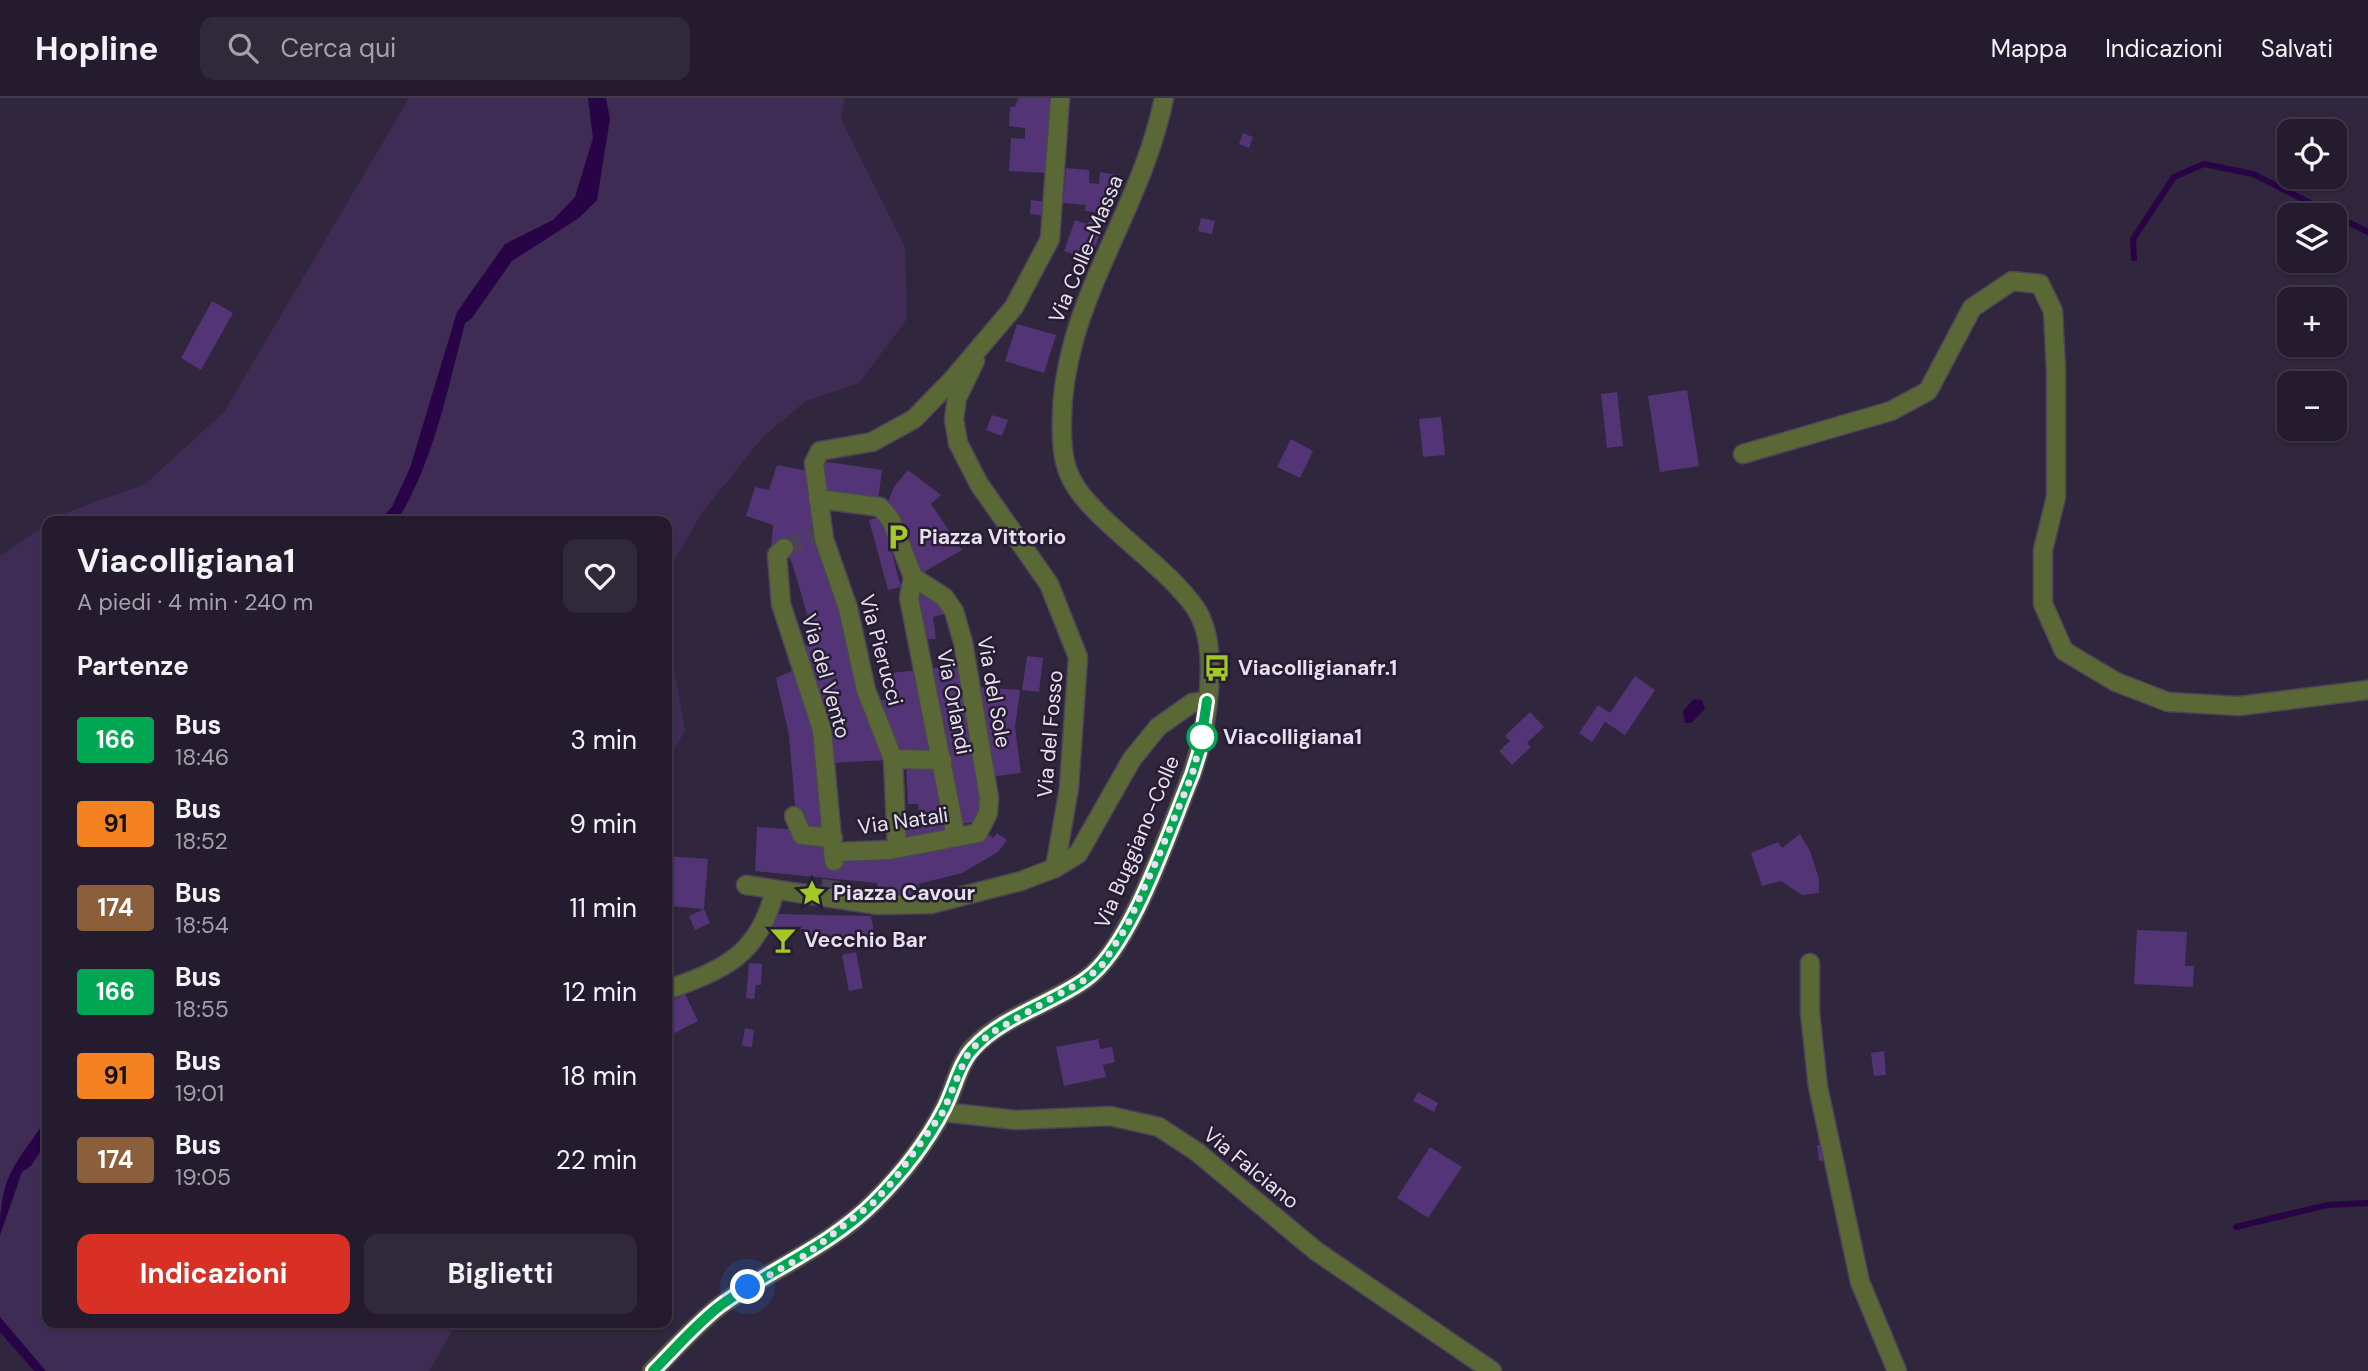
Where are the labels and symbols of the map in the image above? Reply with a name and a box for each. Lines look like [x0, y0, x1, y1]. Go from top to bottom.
street label: Via Colle-Massa [1042, 171, 1130, 327]
parking icon: Piazza Vittorio [883, 522, 913, 552]
place label: Piazza Vittorio [919, 523, 1066, 551]
street label: Via Pierucci [853, 591, 909, 709]
street label: Via del Vento [795, 610, 857, 742]
street label: Via del Sole [970, 634, 1018, 750]
street label: Via Orlandi [930, 647, 978, 757]
bus stop icon: Viacolligianafr.1 [1202, 653, 1232, 683]
place label: Viacolligianafr.1 [1238, 654, 1397, 682]
street label: Via del Fosso [1030, 669, 1070, 799]
marker: Viacolligiana1 [1187, 722, 1217, 752]
place label: Viacolligiana1 [1223, 723, 1362, 751]
street label: Via Buggiano-Colle [1088, 751, 1186, 933]
street label: Via Natali [856, 801, 950, 841]
place icon: Piazza Cavour [797, 878, 827, 908]
place label: Piazza Cavour [833, 879, 975, 907]
bar icon: Vecchio Bar [768, 925, 798, 955]
place label: Vecchio Bar [804, 926, 927, 954]
street label: Via Falciano [1197, 1121, 1305, 1215]
your location [730, 1269, 765, 1304]

